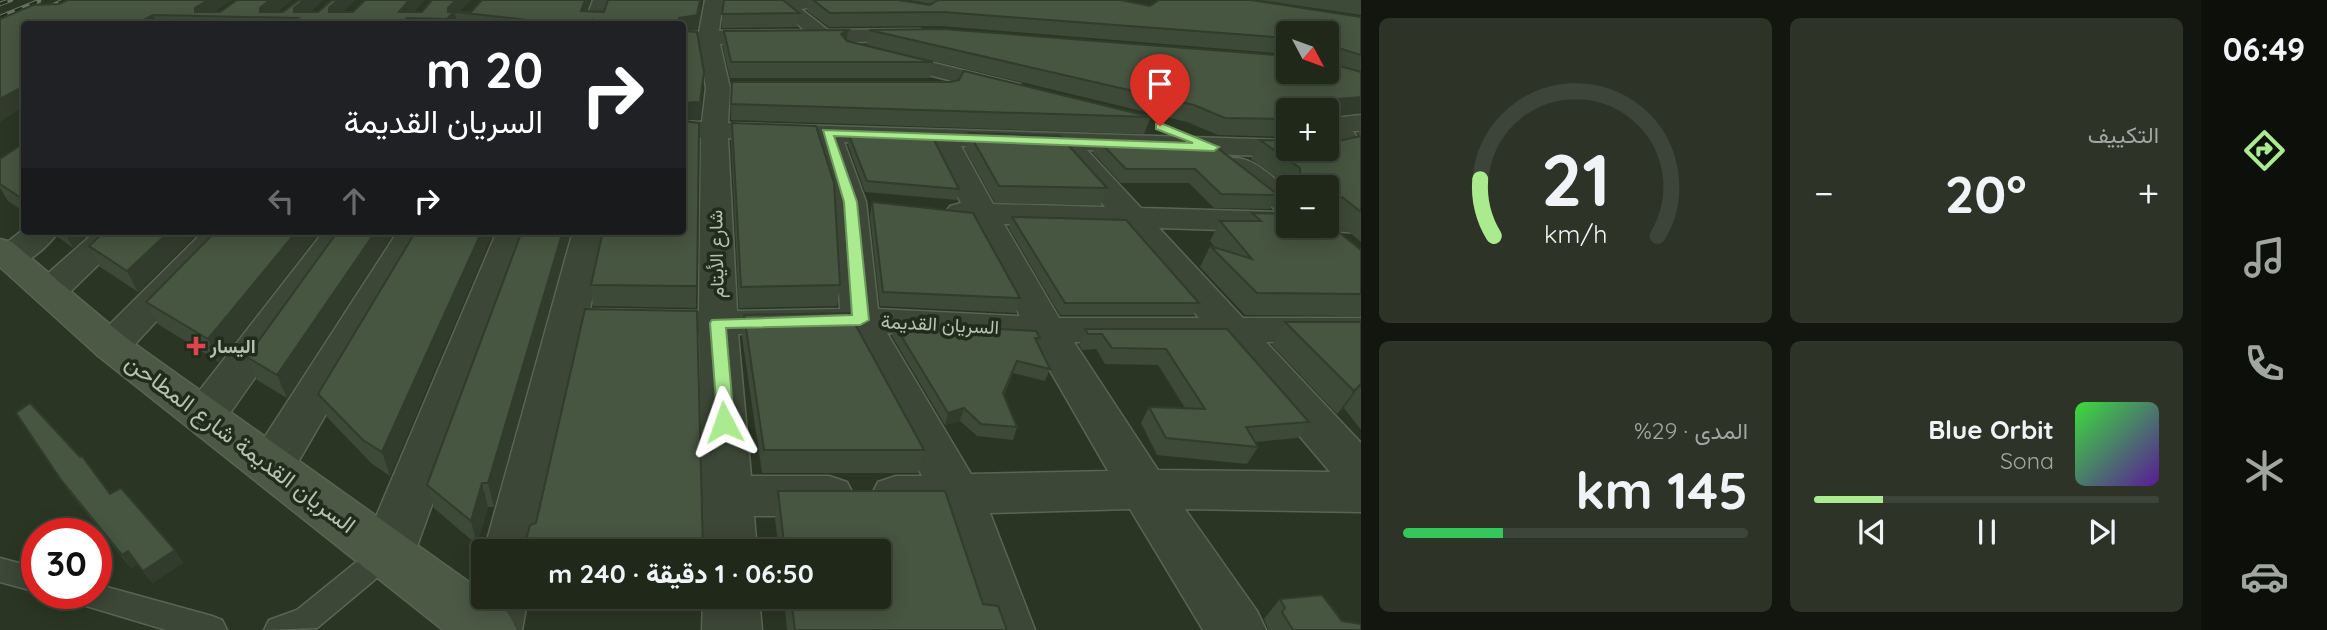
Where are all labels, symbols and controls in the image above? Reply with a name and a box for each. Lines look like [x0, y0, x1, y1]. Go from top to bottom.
north arrow [1276, 21, 1339, 84]
map controls [1276, 21, 1339, 238]
text: 06:49 [2223, 29, 2305, 69]
text: 20 m [426, 39, 543, 100]
icon: right [567, 49, 658, 140]
pin [1130, 54, 1190, 126]
icon: arrive [1141, 65, 1179, 103]
button: + [1276, 98, 1339, 161]
text: السريان القديمة [344, 101, 543, 141]
text: التكييف [2088, 120, 2159, 149]
icon: directions [2240, 126, 2289, 175]
text: 21 [1541, 134, 1610, 225]
text: 20° [1945, 161, 2027, 226]
text: − [1814, 169, 1834, 217]
text: + [2138, 169, 2159, 217]
button: − [1276, 175, 1339, 238]
icon: left [262, 182, 300, 220]
icon: ahead [335, 182, 373, 220]
icon: right [408, 182, 446, 220]
street label: شارع الأيتام [703, 210, 730, 298]
text: km/h [1544, 218, 1607, 249]
icon: music [2240, 233, 2289, 282]
street label: السريان القديمة [880, 309, 1000, 339]
place label: اليسار [209, 334, 256, 359]
marker: اليسار [188, 338, 204, 354]
icon: phone [2240, 339, 2289, 388]
street label: السريان القديمة شارع المطاحن [119, 347, 362, 541]
position arrow [687, 385, 761, 459]
text: Blue Orbit [1928, 413, 2054, 446]
text: المدى · 29% [1634, 416, 1748, 445]
text: Sona [2000, 446, 2054, 475]
icon: climate [2240, 446, 2289, 495]
text: 145 km [1575, 457, 1748, 522]
icon: previous [1853, 513, 1891, 551]
icon: pause [1968, 513, 2006, 551]
icon: next [2083, 513, 2121, 551]
speed limit sign: 30 [21, 518, 112, 609]
icon: car [2240, 552, 2289, 601]
text: 06:50 · 1 دقيقة · 240 m [548, 557, 814, 590]

